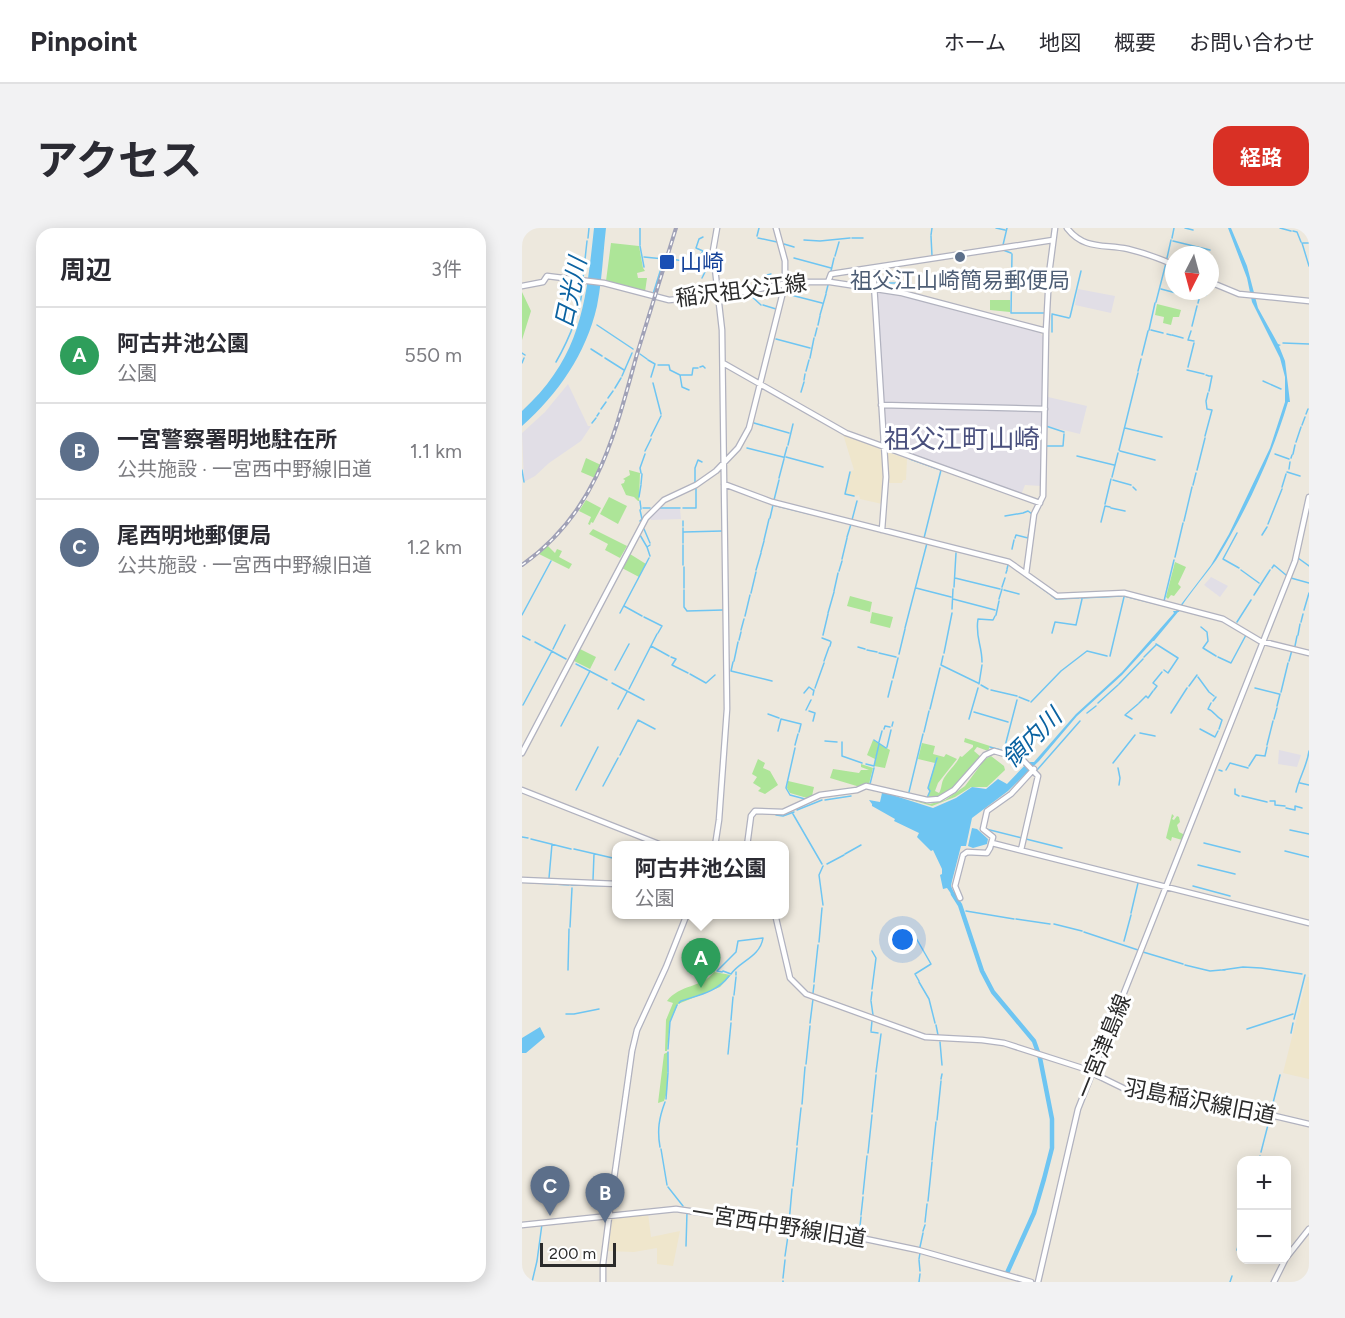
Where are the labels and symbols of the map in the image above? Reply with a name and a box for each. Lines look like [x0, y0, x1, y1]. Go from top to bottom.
north arrow [1165, 246, 1219, 300]
place label: 山崎 [680, 249, 724, 276]
marker: 祖父江山崎簡易郵便局 [953, 250, 967, 264]
water label: 日光川 [549, 252, 593, 331]
marker: 山崎 [658, 253, 676, 271]
place label: 祖父江山崎簡易郵便局 [850, 267, 1070, 294]
street label: 稲沢祖父江線 [674, 269, 808, 312]
district label: 祖父江町山崎 [884, 423, 1040, 455]
water label: 領内川 [996, 700, 1069, 773]
your location [888, 925, 917, 954]
pin: A [682, 938, 720, 988]
street label: 一宮津島線 [1070, 990, 1137, 1102]
street label: 羽島稲沢線旧道 [1122, 1074, 1278, 1129]
pin: C [531, 1166, 570, 1216]
pin: B [586, 1174, 625, 1223]
street label: 一宮西中野線旧道 [690, 1198, 868, 1253]
scale bar [540, 1240, 616, 1268]

